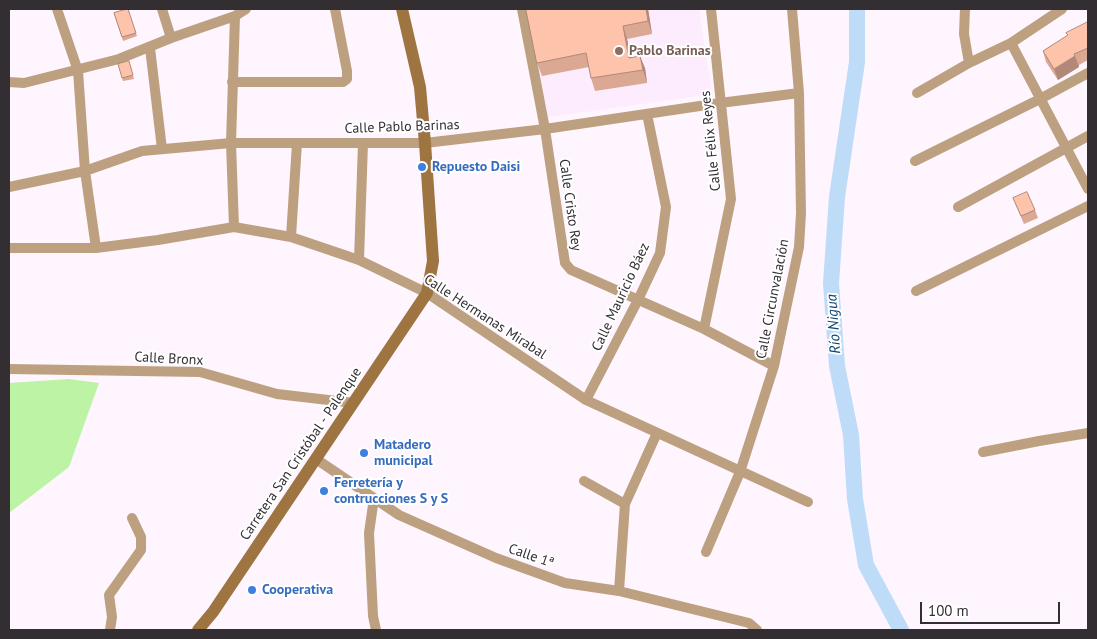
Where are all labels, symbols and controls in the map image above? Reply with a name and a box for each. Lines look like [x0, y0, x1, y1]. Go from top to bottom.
place label: Pablo Barinas [629, 43, 711, 59]
marker: Pablo Barinas [613, 45, 625, 57]
street label: Calle Félix Reyes [697, 90, 725, 192]
street label: Calle Pablo Barinas [344, 117, 460, 137]
street label: Calle Cristo Rey [555, 158, 585, 252]
place label: Repuesto Daisi [432, 159, 520, 175]
marker: Repuesto Daisi [416, 161, 428, 173]
street label: Calle Circunvalación [753, 238, 793, 360]
street label: Calle Mauricio Báez [589, 240, 653, 354]
street label: Calle Hermanas Mirabal [421, 271, 549, 363]
water label: Río Nigua [823, 294, 845, 354]
street label: Calle Bronx [134, 349, 204, 369]
street label: Carretera San Cristóbal - Palenque [237, 364, 365, 544]
place label: Matadero municipal [374, 437, 433, 470]
marker: Matadero municipal [358, 447, 370, 459]
place label: Ferretería y contrucciones S y S [334, 475, 448, 508]
marker: Ferretería y contrucciones S y S [318, 485, 330, 497]
street label: Calle 1ª [506, 540, 556, 572]
place label: Cooperativa [262, 582, 333, 598]
marker: Cooperativa [246, 584, 258, 596]
scale bar [922, 592, 1062, 624]
text: 100 m [928, 601, 969, 620]

